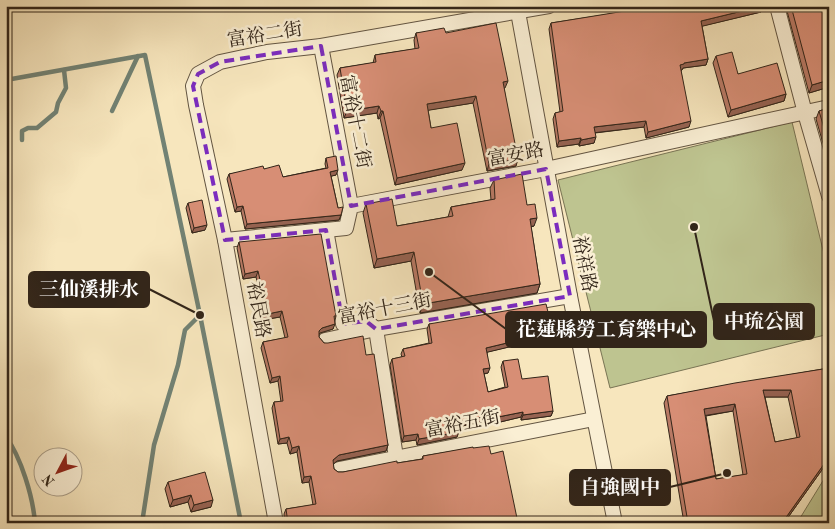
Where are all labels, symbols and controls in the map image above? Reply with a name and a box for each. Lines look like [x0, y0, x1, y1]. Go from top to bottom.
street label: 富裕二街 [226, 18, 304, 51]
street label: 富裕十二街 [336, 73, 375, 170]
street label: 富安路 [486, 138, 546, 171]
street label: 裕祥路 [568, 234, 600, 294]
callout: 三仙溪排水 [29, 272, 149, 307]
text: 三仙溪排水 [39, 278, 139, 301]
street label: 裕民路 [243, 280, 273, 340]
street label: 富裕十三街 [336, 289, 433, 328]
callout: 中琉公園 [714, 304, 814, 339]
text: 中琉公園 [724, 310, 804, 333]
callout: 花蓮縣勞工育樂中心 [506, 312, 706, 347]
text: 花蓮縣勞工育樂中心 [516, 318, 696, 341]
street label: 富裕五街 [423, 405, 502, 442]
north arrow [32, 446, 82, 496]
callout: 自強國中 [570, 470, 670, 505]
text: N [40, 471, 58, 489]
text: 自強國中 [580, 476, 660, 499]

